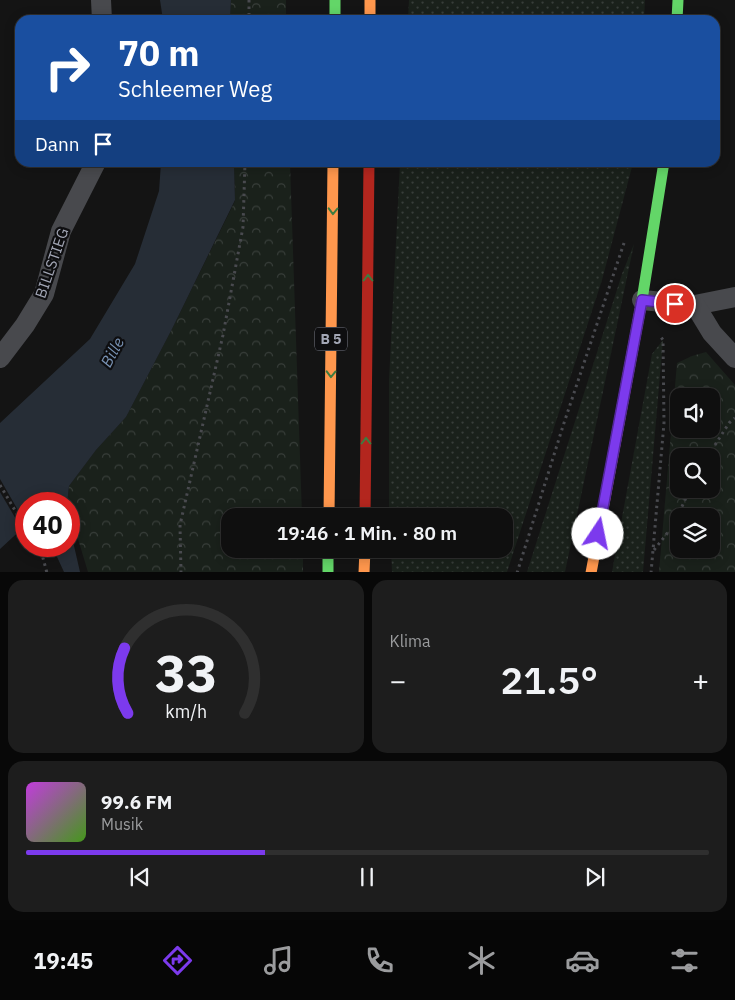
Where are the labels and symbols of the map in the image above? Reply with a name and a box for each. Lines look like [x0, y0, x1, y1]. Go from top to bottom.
one-way arrow [327, 207, 338, 215]
street label: BILLSTIEG [31, 225, 72, 300]
one-way arrow [362, 274, 373, 282]
pin [654, 283, 696, 325]
road number: B 5 [315, 328, 347, 350]
water label: Bille [96, 334, 128, 370]
one-way arrow [326, 370, 336, 378]
one-way arrow [361, 436, 371, 444]
speed limit sign: 40 [15, 492, 80, 557]
position arrow [571, 507, 623, 559]

